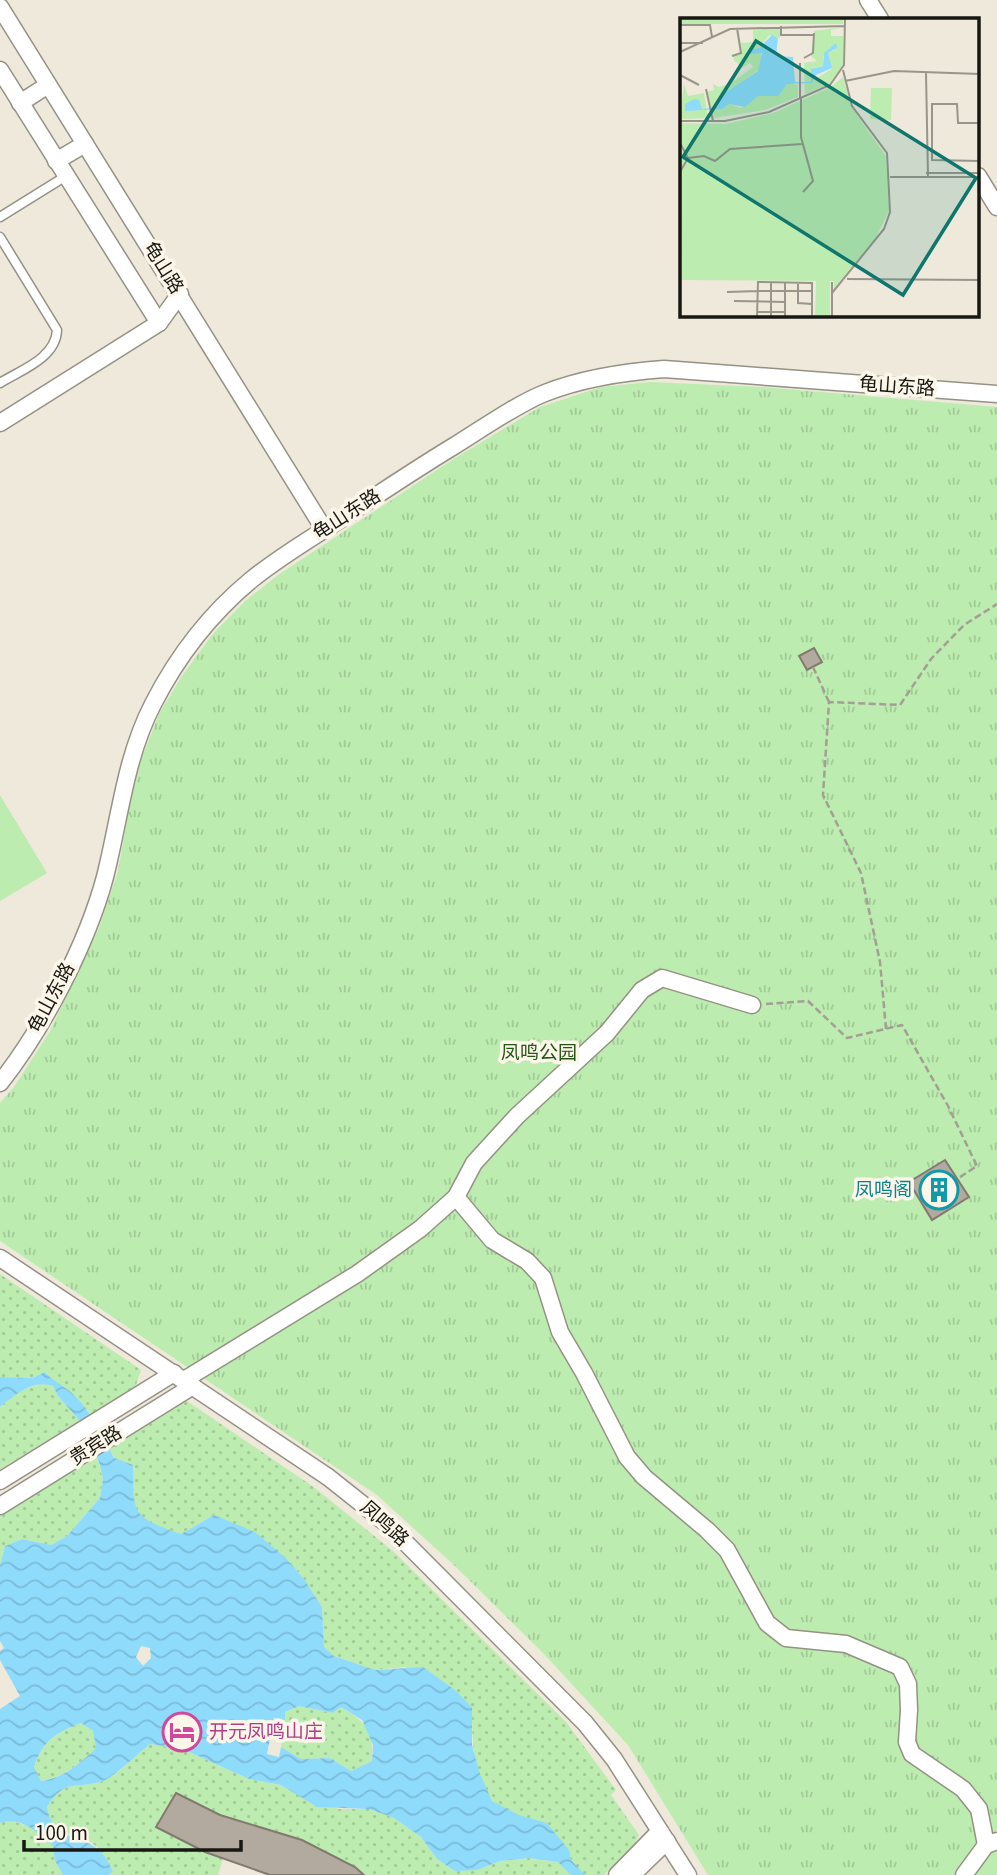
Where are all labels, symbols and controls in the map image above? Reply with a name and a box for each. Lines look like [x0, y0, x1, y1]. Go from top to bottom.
inset map [680, 18, 979, 317]
street label: 龟山路 [136, 237, 190, 299]
street label: 龟山东路 [858, 371, 936, 403]
street label: 龟山东路 [308, 483, 386, 547]
street label: 龟山东路 [22, 958, 82, 1038]
park label: 凤鸣公园 [501, 1040, 577, 1067]
building icon: 凤鸣阁 [918, 1169, 960, 1211]
place label: 凤鸣阁 [855, 1177, 912, 1204]
street label: 贵宾路 [65, 1419, 127, 1473]
street label: 凤鸣路 [354, 1495, 414, 1553]
hotel icon: 开元凤鸣山庄 [161, 1711, 203, 1753]
place label: 开元凤鸣山庄 [209, 1719, 323, 1746]
scale bar [24, 1808, 242, 1852]
text: 100 m [35, 1818, 88, 1848]

